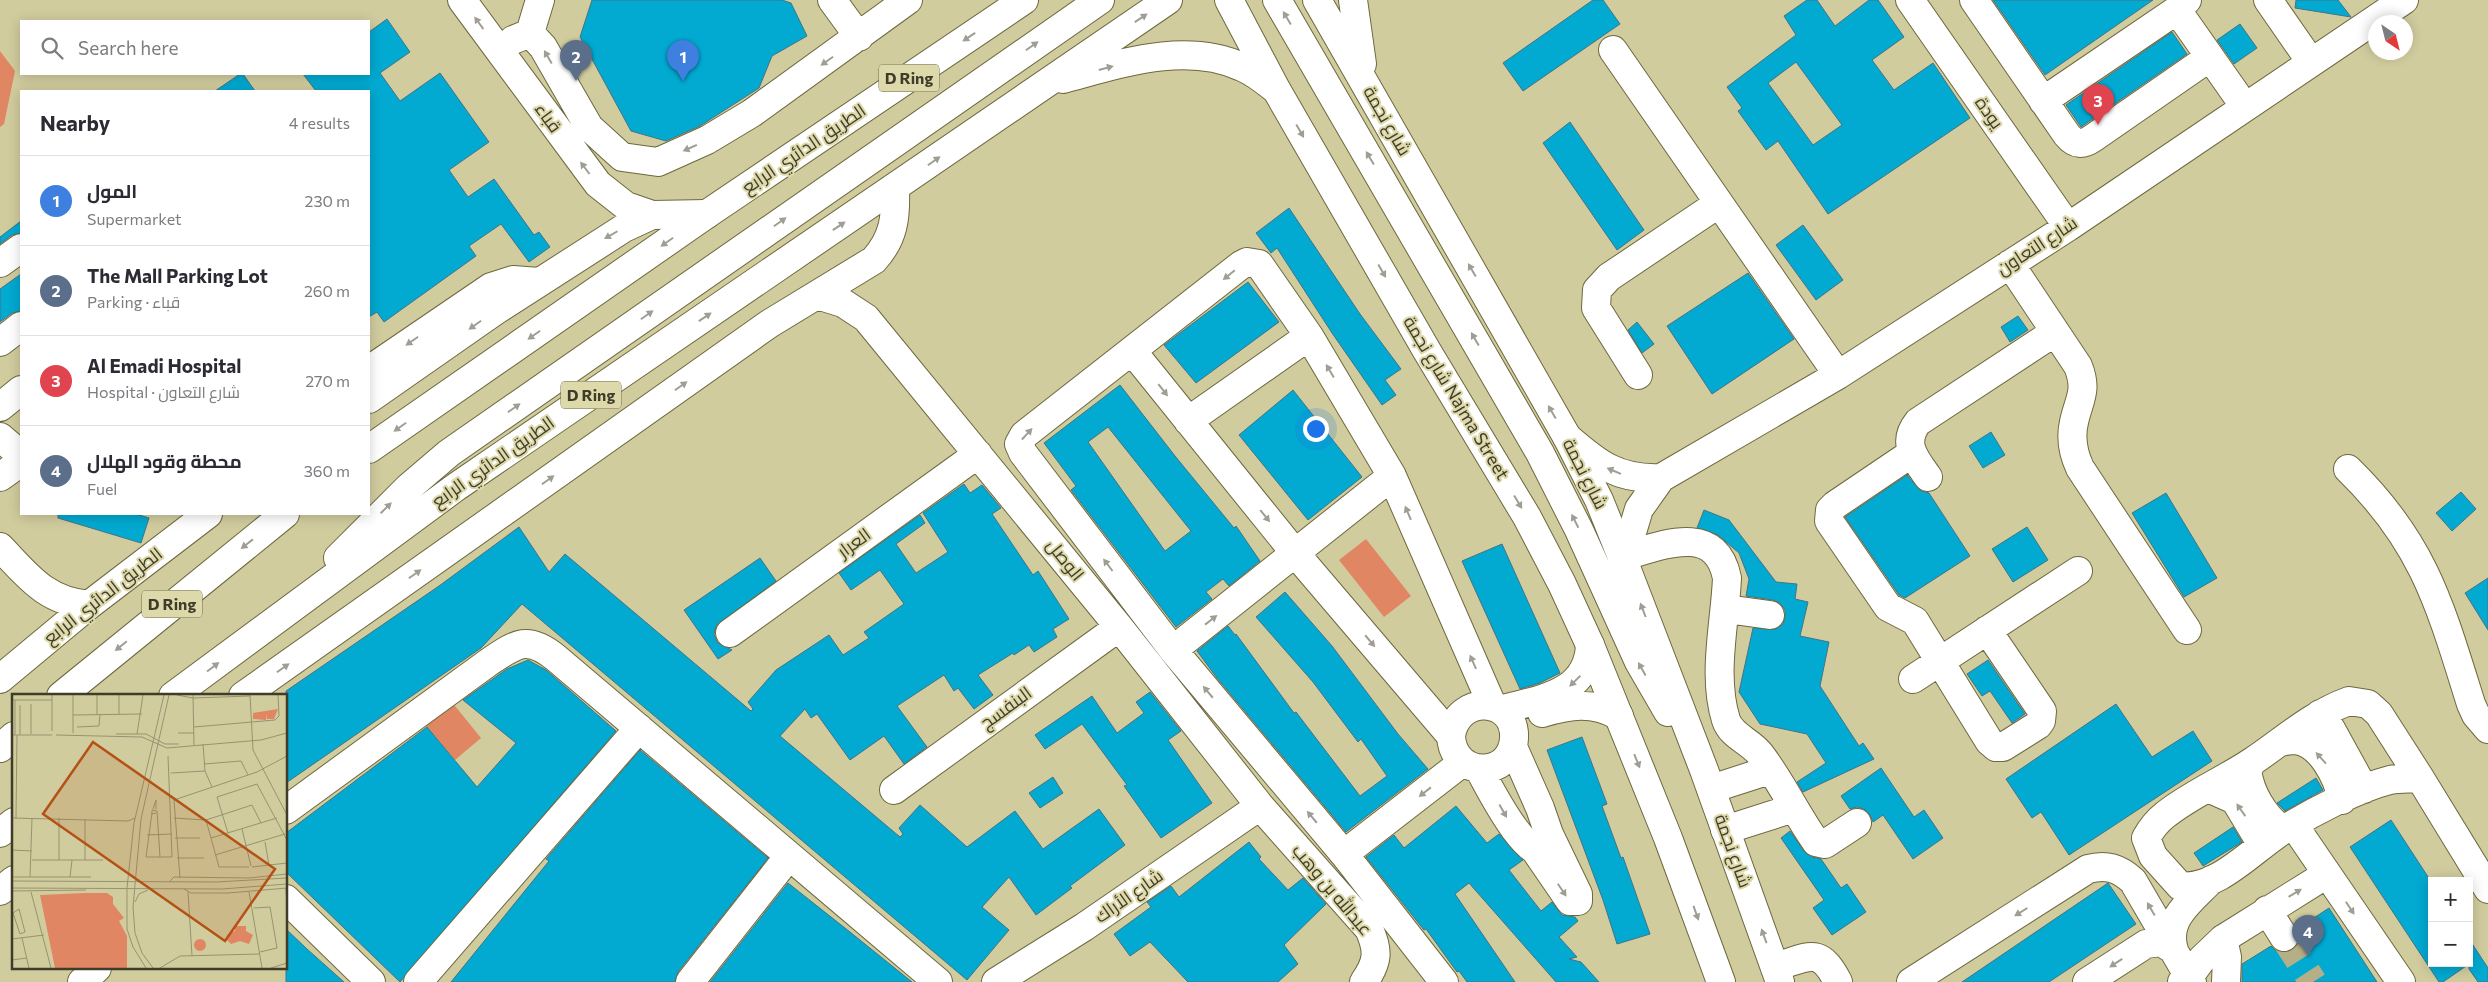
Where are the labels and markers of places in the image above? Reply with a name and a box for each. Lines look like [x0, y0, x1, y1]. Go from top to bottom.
pin: 2 [560, 40, 592, 81]
pin: 1 [667, 40, 699, 81]
pin: 3 [2082, 84, 2114, 125]
pin: 4 [2292, 915, 2324, 956]

